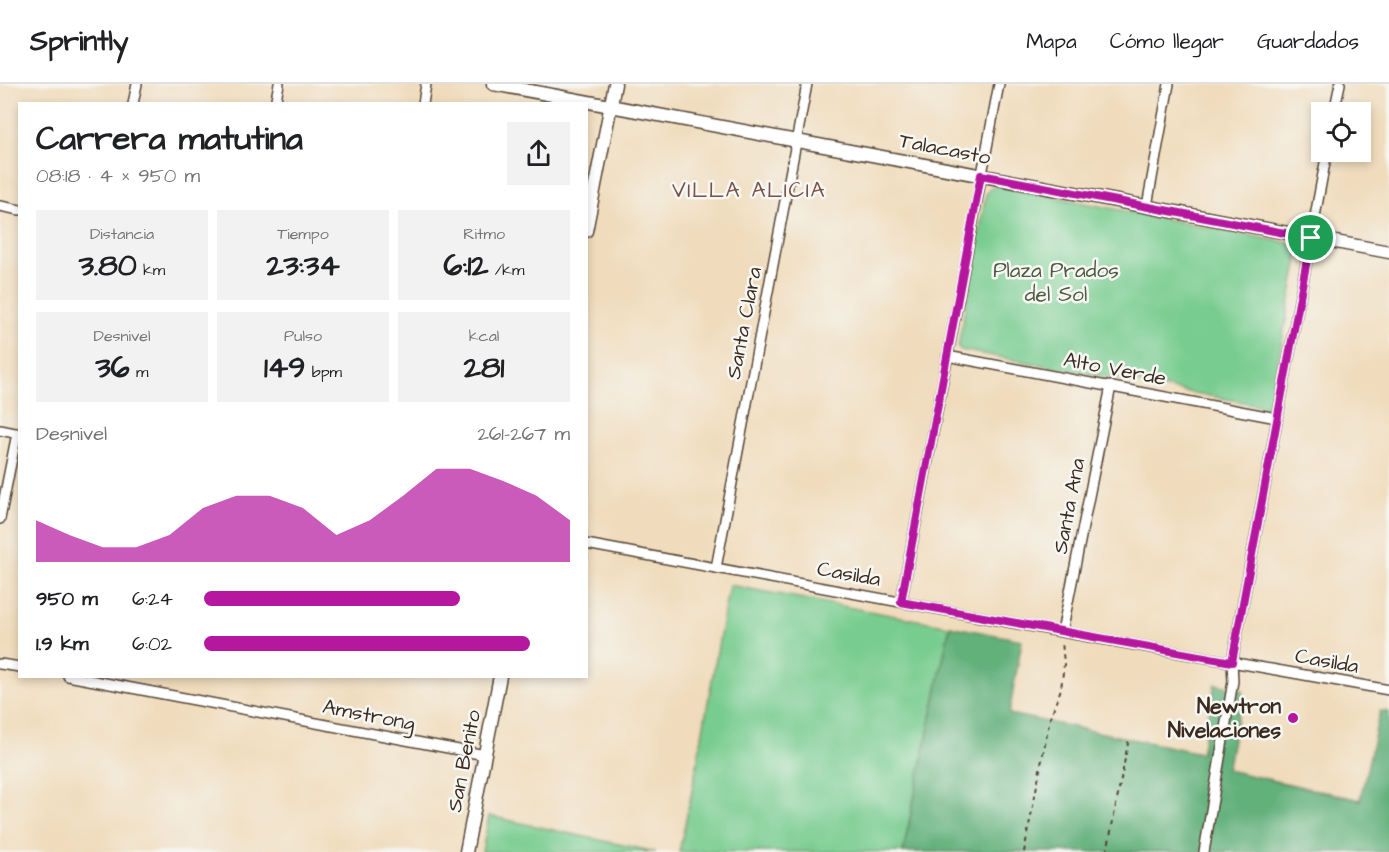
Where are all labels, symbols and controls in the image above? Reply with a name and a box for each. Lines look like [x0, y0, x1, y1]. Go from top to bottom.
text: Sprintly [30, 22, 128, 61]
text: Mapa [1026, 27, 1077, 56]
text: Cómo llegar [1110, 27, 1224, 56]
text: Guardados [1257, 27, 1359, 56]
map controls [1311, 102, 1371, 162]
button: locate [1311, 102, 1371, 162]
text: Carrera matutina [36, 116, 303, 162]
button: share [507, 122, 570, 185]
street label: Talacasto [897, 126, 993, 172]
text: 08:18 · 4 × 950 m [36, 162, 200, 190]
district label: VILLA ALICIA [672, 175, 826, 206]
pin [1285, 212, 1336, 263]
icon: arrive [1294, 221, 1327, 254]
text: Distancia [90, 223, 154, 245]
text: Tiempo [277, 223, 329, 245]
text: Ritmo [463, 223, 505, 245]
text: 3.80 [79, 245, 137, 287]
text: 23:34 [266, 245, 340, 287]
text: 6:12 [444, 245, 488, 287]
park label: Plaza Prados del Sol [993, 256, 1119, 309]
text: km [137, 259, 165, 281]
text: /km [488, 259, 524, 281]
street label: Santa Clara [719, 264, 769, 381]
text: Desnivel [94, 325, 150, 347]
text: Pulso [284, 325, 322, 347]
text: kcal [469, 325, 499, 347]
street label: Alto Verde [1061, 345, 1169, 393]
text: 36 [96, 347, 130, 389]
text: 149 [264, 347, 305, 389]
text: 281 [464, 347, 504, 389]
text: m [130, 361, 148, 383]
text: bpm [305, 361, 342, 383]
text: Desnivel [36, 420, 107, 448]
text: 261–267 m [477, 420, 570, 448]
street label: Santa Ana [1046, 455, 1093, 556]
street label: Casilda [815, 554, 883, 594]
text: 950 m [36, 585, 98, 613]
text: 6:24 [132, 585, 173, 613]
text: 1.9 km [36, 630, 89, 658]
text: 6:02 [132, 630, 172, 658]
street label: Casilda [1293, 641, 1361, 681]
street label: Amstrong [320, 692, 418, 740]
place label: Newtron Nivelaciones [1168, 692, 1281, 745]
street label: San Benito [440, 707, 488, 814]
marker: Newtron Nivelaciones [1286, 711, 1300, 725]

